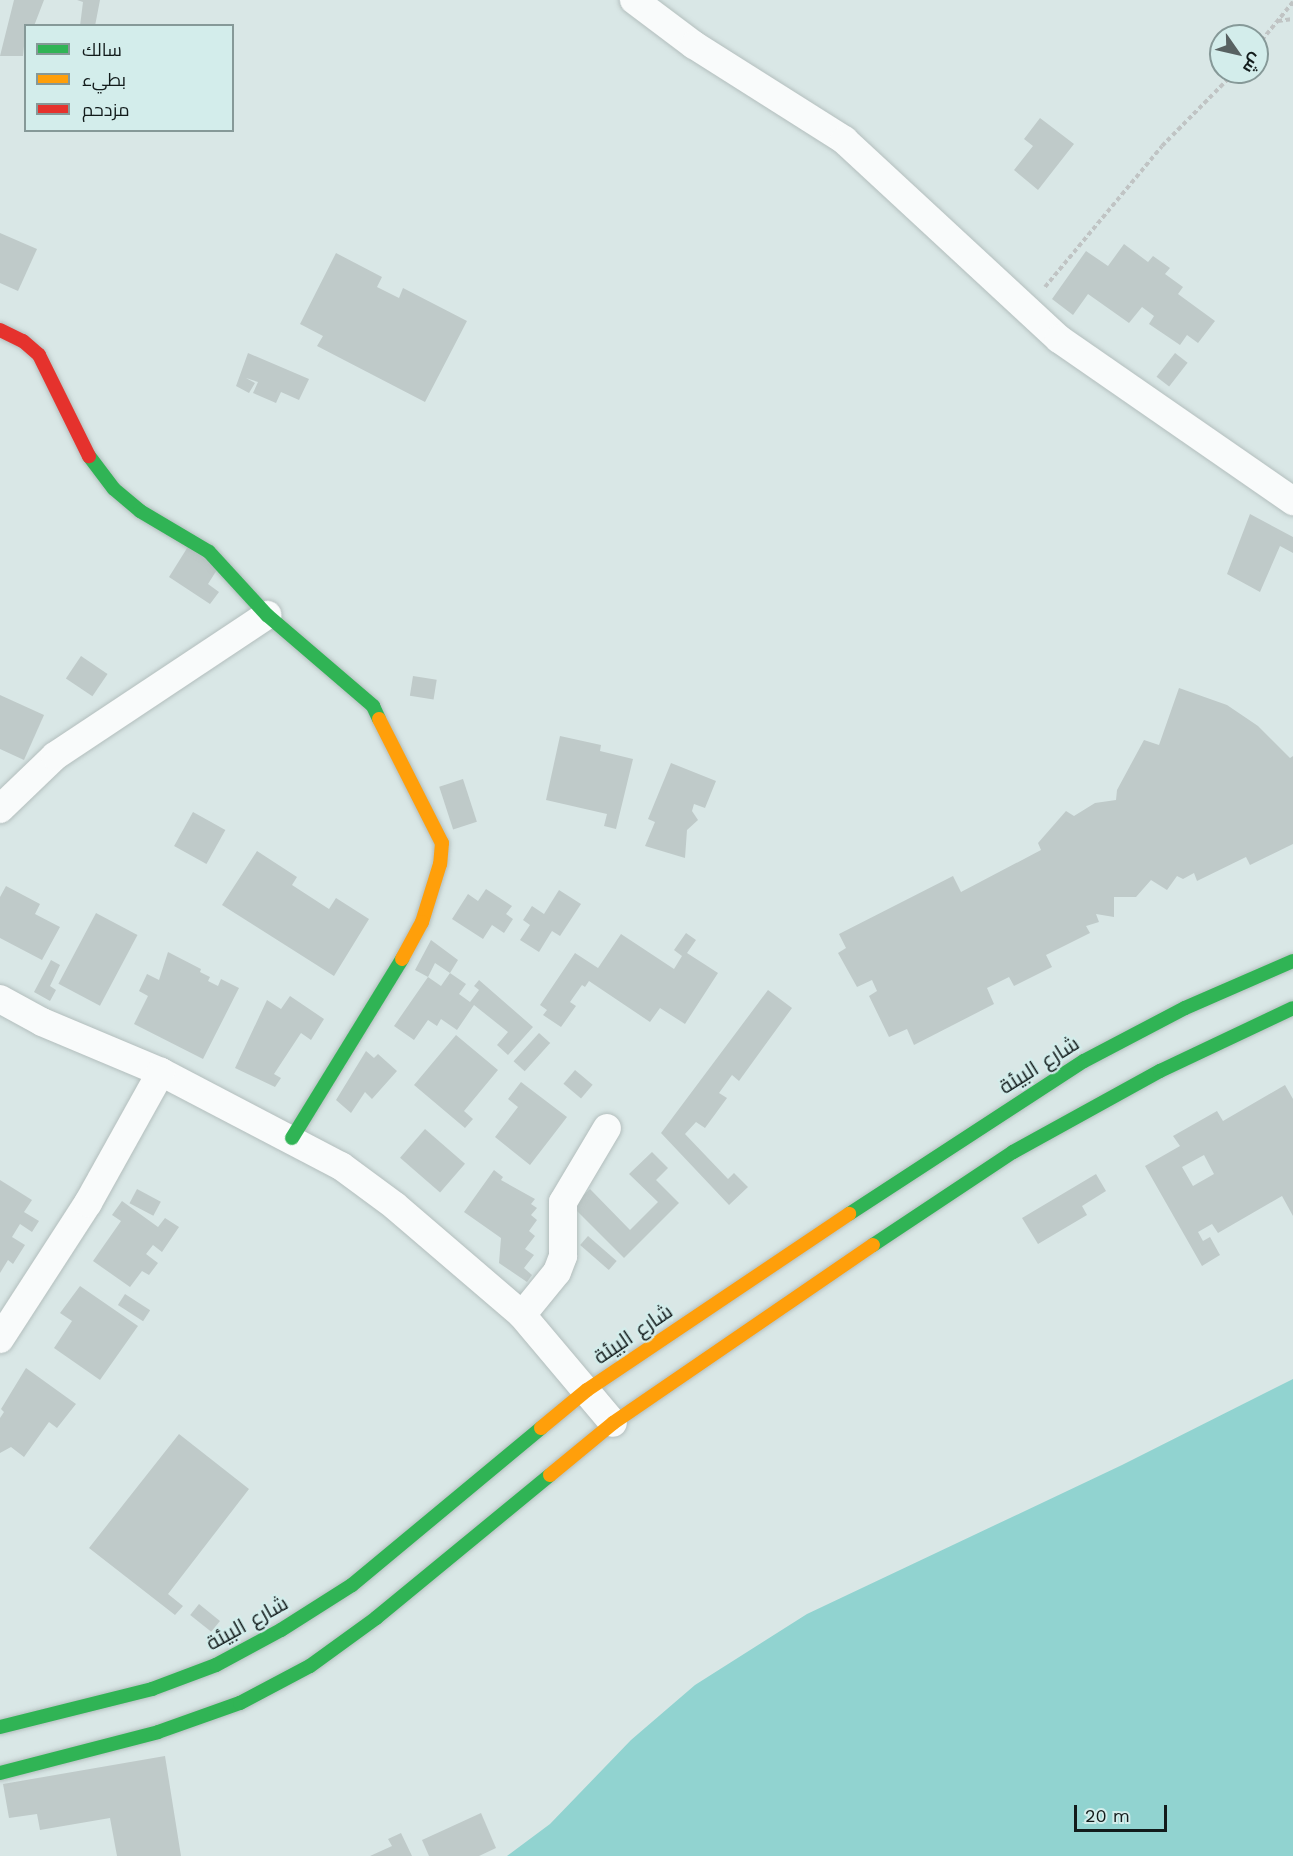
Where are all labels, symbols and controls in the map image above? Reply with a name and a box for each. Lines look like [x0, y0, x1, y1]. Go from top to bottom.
legend [24, 24, 234, 132]
north arrow [1209, 24, 1269, 84]
text: سالك [82, 39, 122, 60]
text: ش [1239, 49, 1266, 77]
text: بطيء [82, 69, 126, 90]
text: مزدحم [82, 99, 130, 120]
street label: شارع البيئة [994, 1030, 1084, 1100]
street label: شارع البيئة [589, 1298, 677, 1370]
street label: شارع البيئة [202, 1590, 292, 1656]
scale bar [1077, 1793, 1170, 1831]
text: 20 m [1085, 1805, 1130, 1826]

